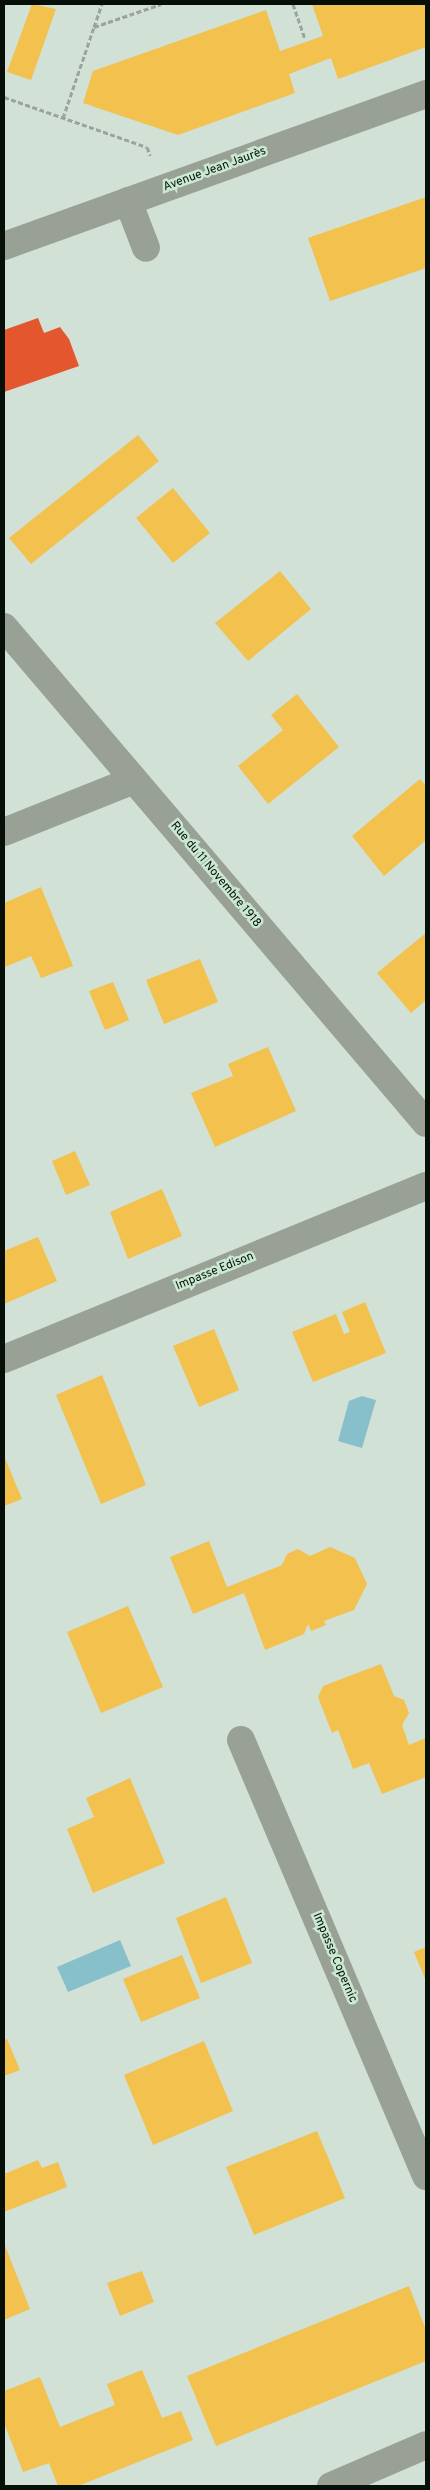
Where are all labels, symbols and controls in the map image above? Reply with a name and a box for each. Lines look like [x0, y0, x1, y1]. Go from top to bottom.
street label: Avenue Jean Jaurès [162, 145, 268, 195]
street label: Rue du 11 Novembre 1918 [167, 819, 263, 931]
street label: Impasse Edison [174, 1250, 256, 1294]
street label: Impasse Copernic [309, 1911, 359, 2005]

